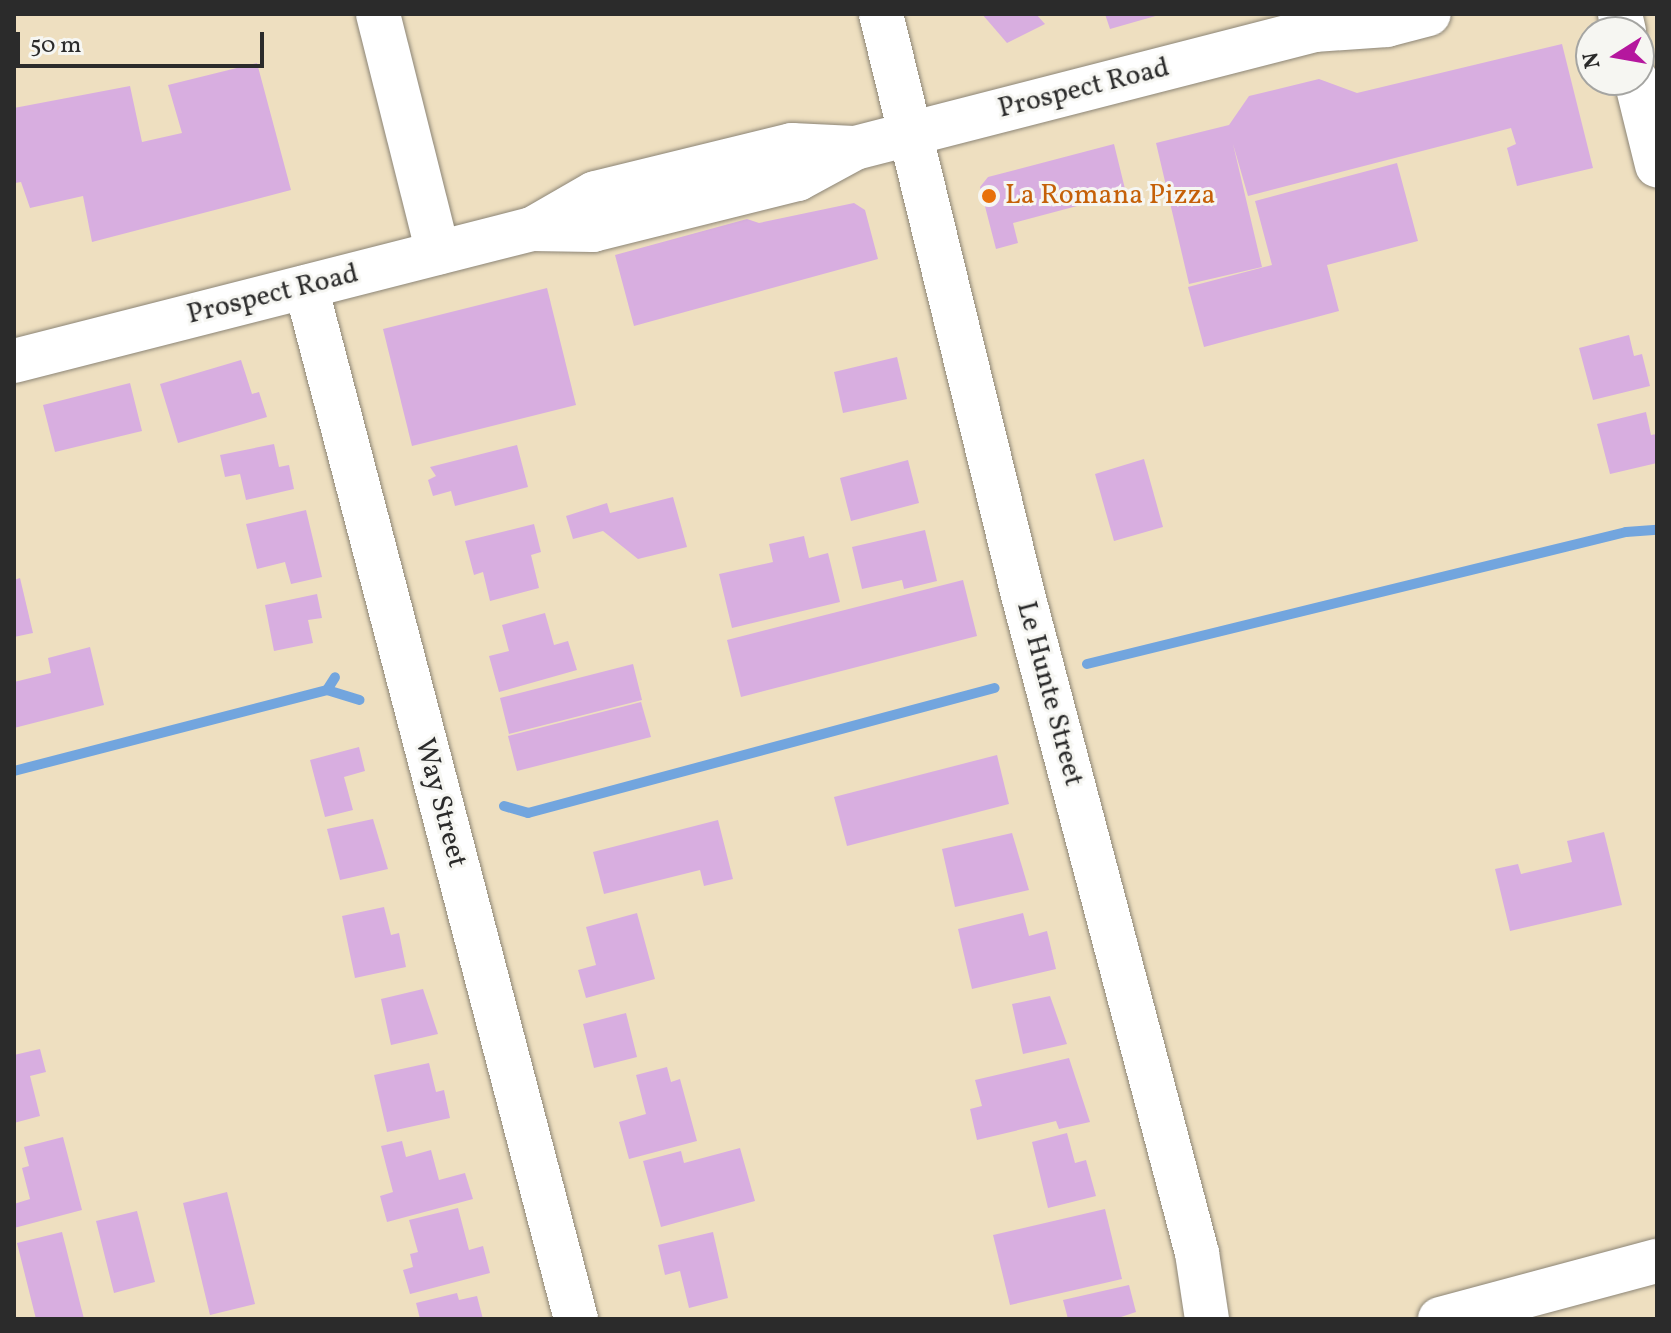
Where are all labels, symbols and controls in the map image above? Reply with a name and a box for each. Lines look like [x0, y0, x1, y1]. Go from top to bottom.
scale bar [20, 16, 268, 66]
north arrow [1575, 16, 1655, 96]
text: 50 m [30, 29, 82, 63]
text: N [1576, 49, 1610, 71]
street label: Prospect Road [995, 51, 1173, 127]
place label: La Romana Pizza [1005, 179, 1215, 213]
marker: La Romana Pizza [980, 187, 998, 205]
street label: Prospect Road [184, 257, 362, 333]
street label: Le Hunte Street [1008, 598, 1090, 790]
street label: Way Street [407, 734, 473, 872]

